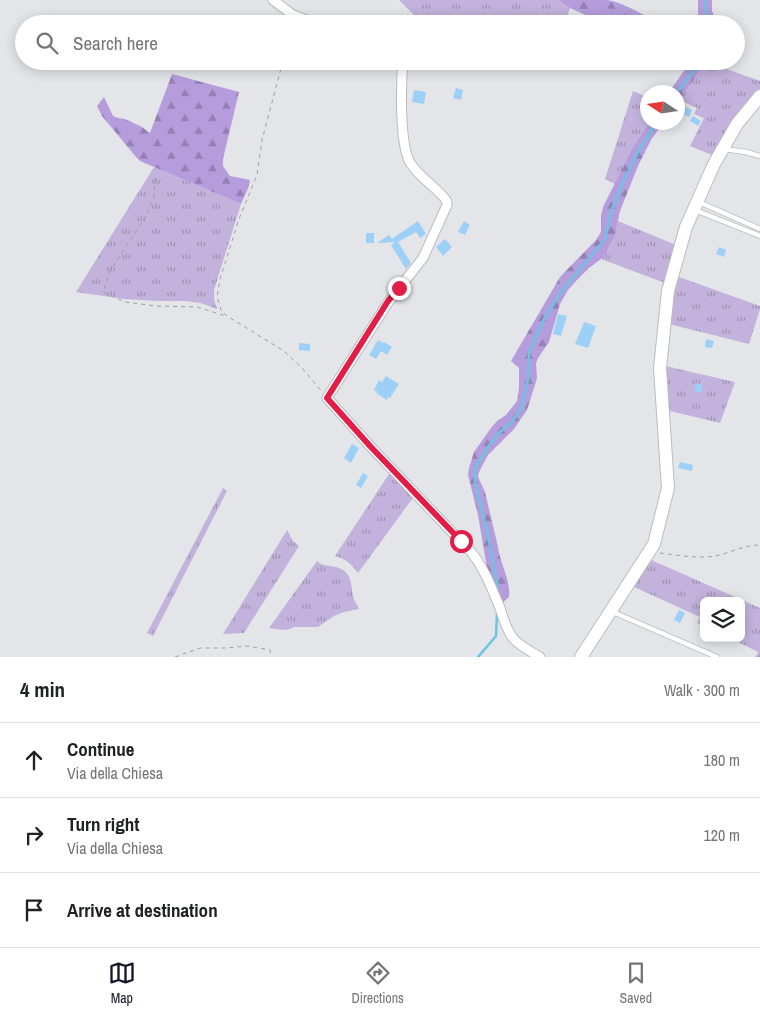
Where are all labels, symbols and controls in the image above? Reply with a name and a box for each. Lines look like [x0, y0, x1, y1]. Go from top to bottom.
search box [15, 15, 745, 70]
icon: search [33, 29, 61, 57]
text: Search here [73, 30, 158, 56]
north arrow [640, 85, 685, 130]
route end [388, 277, 411, 300]
route start [450, 530, 473, 553]
map controls [700, 597, 745, 642]
button: layers [700, 597, 745, 642]
text: 4 min [20, 675, 65, 704]
text: Walk · 300 m [664, 679, 740, 701]
text: Continue [67, 736, 135, 762]
icon: ahead [20, 746, 48, 774]
text: 180 m [704, 749, 740, 771]
text: Via della Chiesa [67, 762, 163, 784]
text: Turn right [67, 811, 139, 837]
icon: right [20, 821, 48, 849]
text: 120 m [704, 824, 740, 846]
text: Via della Chiesa [67, 837, 163, 859]
icon: arrive [20, 896, 48, 924]
text: Arrive at destination [67, 897, 218, 923]
tab: Map [108, 959, 136, 1007]
tab: Directions [352, 959, 404, 1007]
tab: Saved [620, 959, 652, 1007]

